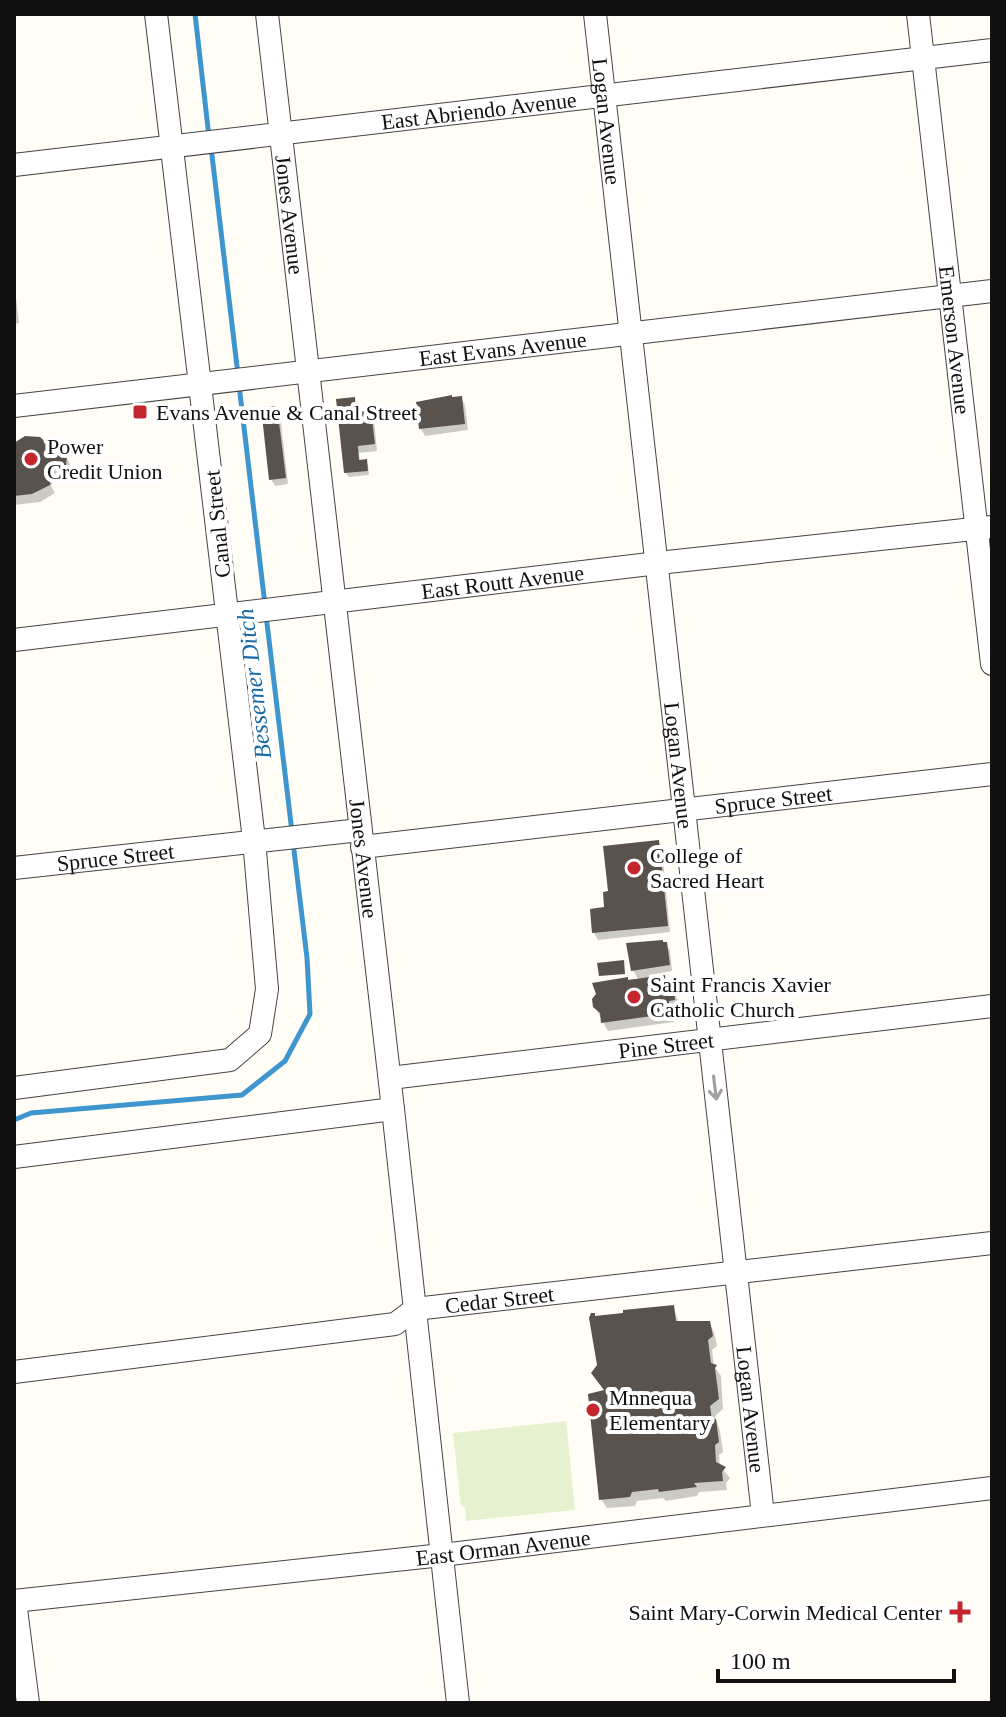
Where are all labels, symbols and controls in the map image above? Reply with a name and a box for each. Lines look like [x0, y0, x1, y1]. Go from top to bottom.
street label: Logan Avenue [587, 57, 626, 186]
street label: East Abriendo Avenue [380, 87, 578, 135]
street label: Jones Avenue [270, 154, 309, 276]
street label: Emerson Avenue [934, 264, 975, 416]
street label: East Evans Avenue [418, 327, 588, 371]
place label: Evans Avenue & Canal Street [156, 400, 417, 425]
marker: Evans Avenue & Canal Street [131, 403, 149, 421]
place label: Power Credit Union [47, 434, 163, 484]
marker: Power Credit Union [22, 450, 40, 468]
street label: Canal Street [199, 469, 236, 579]
street label: East Routt Avenue [420, 560, 585, 604]
water label: Bessemer Ditch [232, 607, 276, 761]
street label: Logan Avenue [659, 701, 698, 830]
street label: Spruce Street [713, 781, 833, 819]
street label: Jones Avenue [344, 797, 383, 920]
street label: Spruce Street [55, 838, 175, 876]
place label: College of Sacred Heart [650, 843, 764, 893]
marker: College of Sacred Heart [625, 859, 643, 877]
place label: Saint Francis Xavier Catholic Church [650, 972, 832, 1022]
marker: Saint Francis Xavier Catholic Church [625, 988, 643, 1006]
street label: Pine Street [617, 1027, 715, 1064]
one-way arrow [708, 1074, 723, 1101]
street label: Cedar Street [444, 1281, 555, 1318]
street label: Logan Avenue [731, 1345, 770, 1474]
place label: Mnnequa Elementary [609, 1385, 710, 1435]
marker: Mnnequa Elementary [584, 1401, 602, 1419]
street label: East Orman Avenue [415, 1525, 592, 1571]
place label: Saint Mary-Corwin Medical Center [629, 1600, 943, 1625]
marker: Saint Mary-Corwin Medical Center [949, 1601, 971, 1623]
scale bar [718, 1633, 954, 1683]
text: 100 m [730, 1648, 791, 1674]

